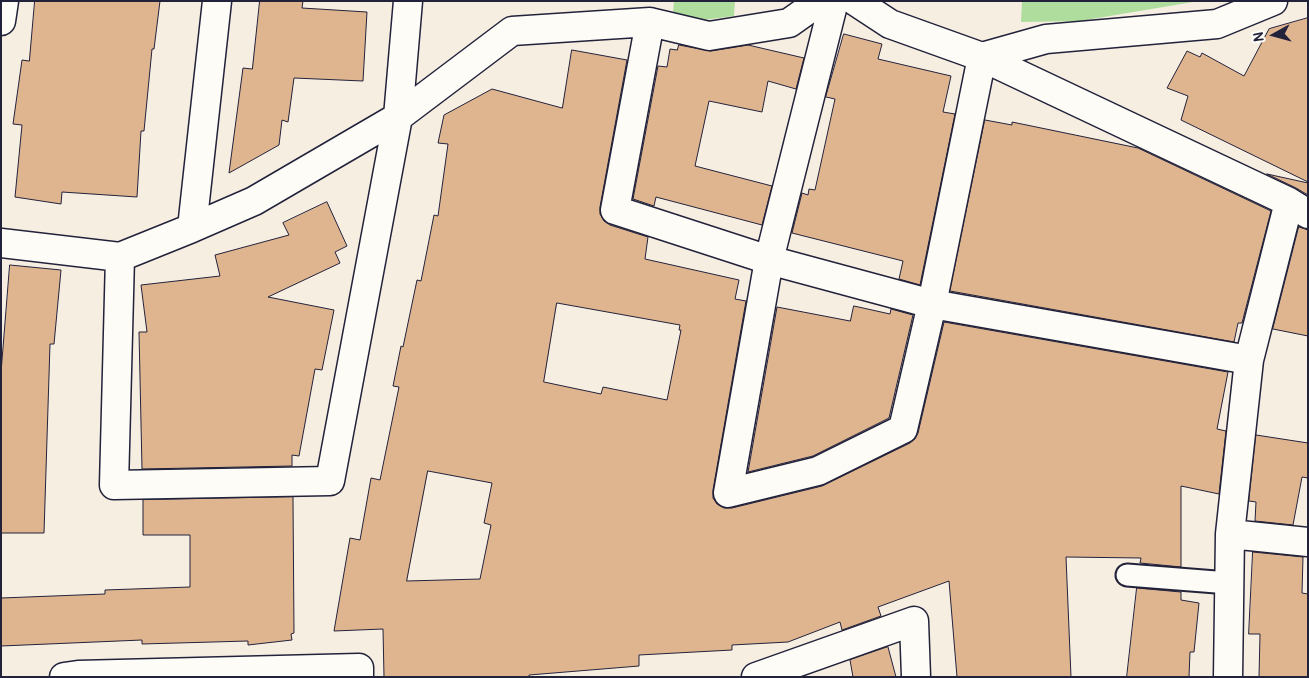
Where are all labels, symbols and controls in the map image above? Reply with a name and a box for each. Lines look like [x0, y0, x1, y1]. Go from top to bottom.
north arrow [1249, 10, 1299, 60]
text: N [1250, 31, 1268, 43]

